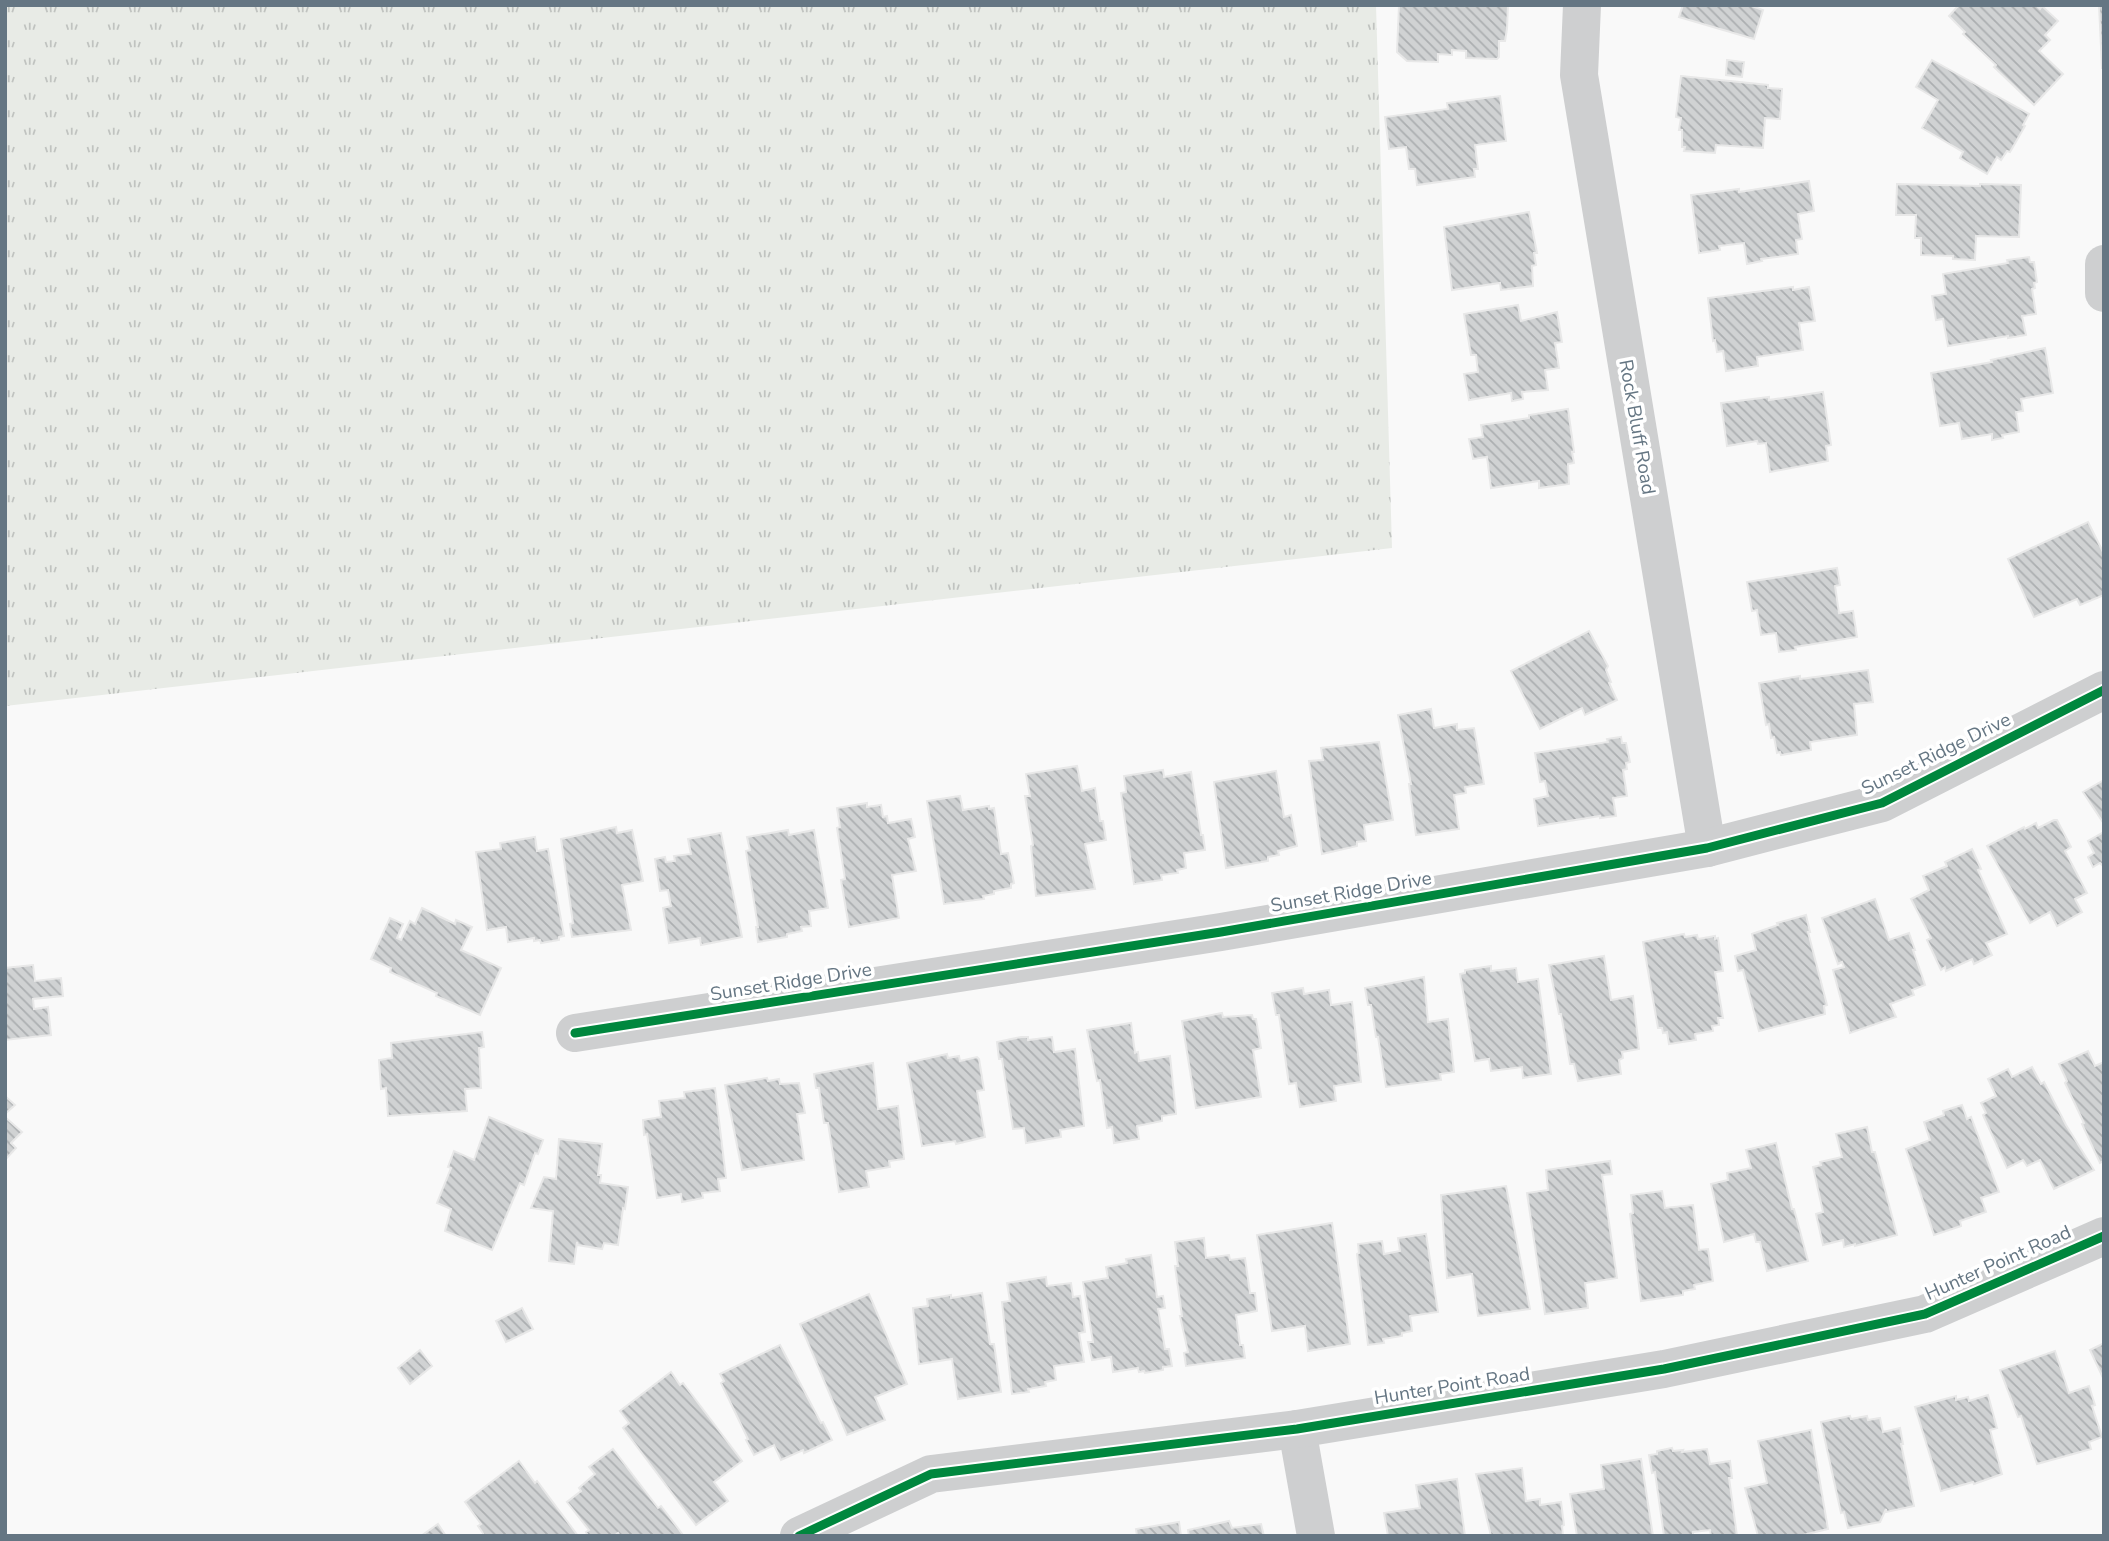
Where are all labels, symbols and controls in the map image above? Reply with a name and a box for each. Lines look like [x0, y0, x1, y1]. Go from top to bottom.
street label: Rock Bluff Road [1612, 357, 1662, 497]
street label: Sunset Ridge Drive [1857, 707, 2015, 801]
street label: Sunset Ridge Drive [1268, 865, 1434, 919]
street label: Sunset Ridge Drive [708, 956, 874, 1008]
street label: Hunter Point Road [1921, 1219, 2075, 1307]
street label: Hunter Point Road [1372, 1361, 1532, 1411]

